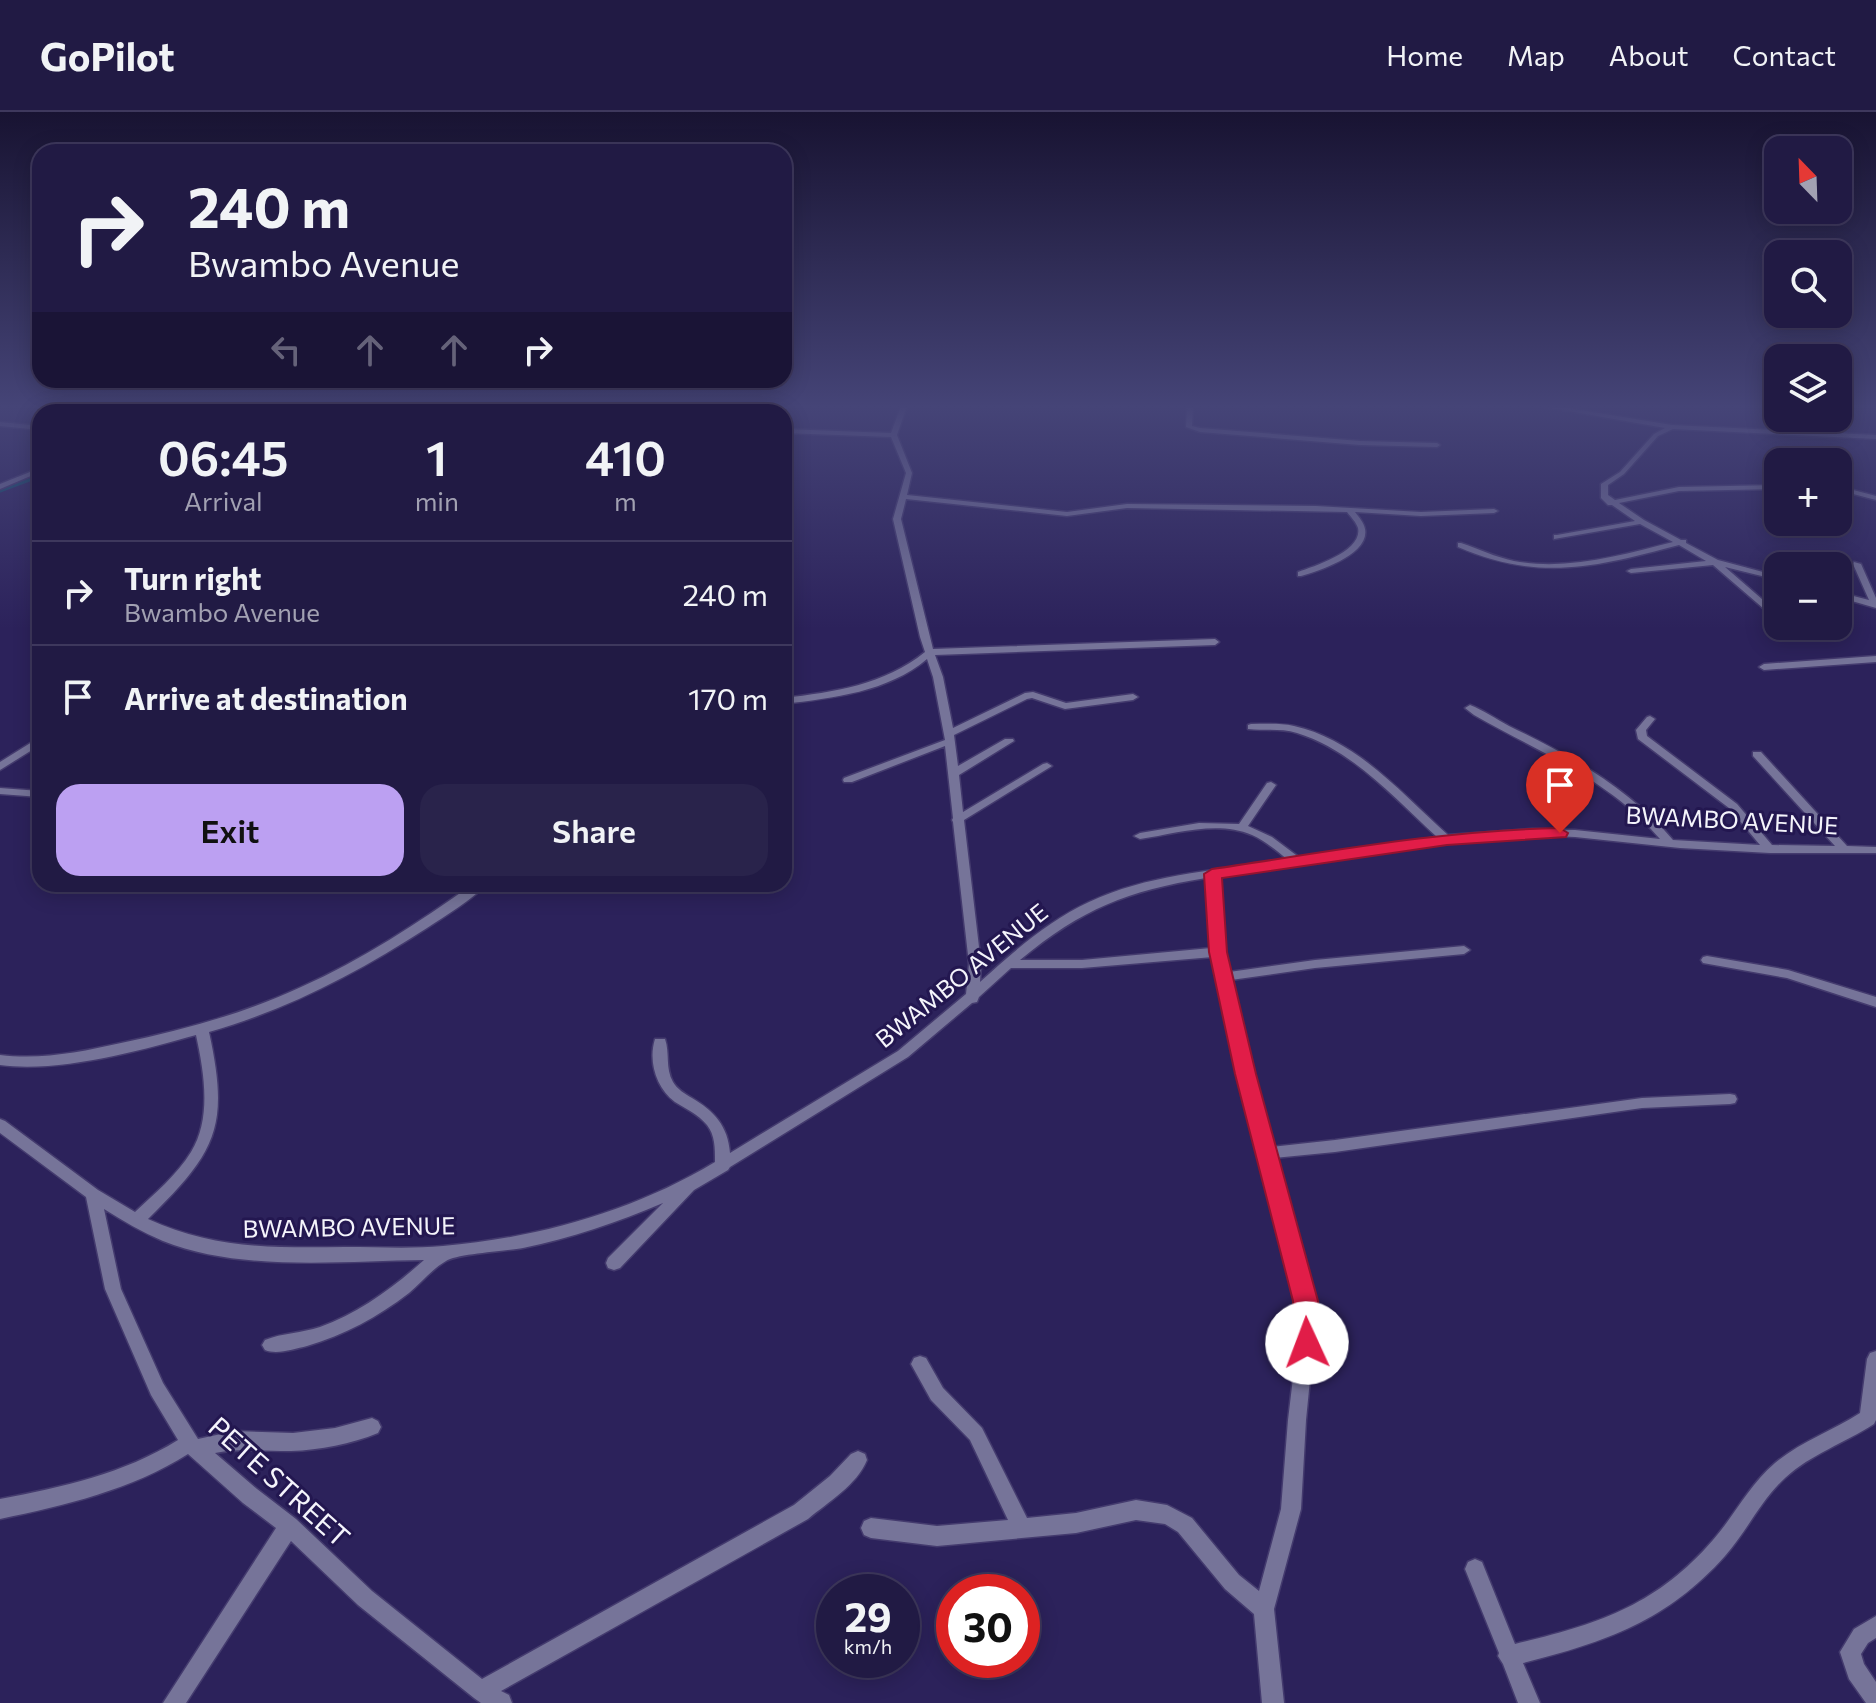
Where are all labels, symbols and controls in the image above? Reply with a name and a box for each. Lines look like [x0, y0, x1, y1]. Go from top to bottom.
text: GoPilot [40, 32, 175, 79]
text: Home [1386, 38, 1463, 72]
text: Map [1507, 38, 1565, 72]
text: About [1609, 38, 1689, 72]
text: Contact [1733, 38, 1836, 72]
north arrow [1764, 136, 1852, 224]
map controls [1764, 136, 1852, 640]
text: 240 m [188, 171, 350, 240]
icon: right [56, 176, 160, 280]
text: Bwambo Avenue [188, 240, 459, 284]
button: search [1764, 240, 1852, 328]
icon: left [264, 328, 308, 372]
icon: ahead [348, 328, 392, 372]
icon: ahead [432, 328, 476, 372]
icon: right [516, 328, 560, 372]
button: layers [1764, 344, 1852, 432]
text: 06:45 [158, 427, 289, 486]
text: 1 [426, 427, 447, 486]
text: 410 [585, 427, 666, 486]
button: + [1764, 448, 1852, 536]
text: Arrival [184, 485, 263, 516]
text: min [415, 485, 459, 516]
text: m [614, 485, 637, 516]
button: − [1764, 552, 1852, 640]
text: Turn right [124, 559, 261, 596]
icon: right [56, 571, 100, 615]
text: 240 m [682, 575, 768, 612]
text: Bwambo Avenue [124, 596, 320, 627]
icon: arrive [56, 675, 100, 719]
text: Arrive at destination [124, 679, 408, 716]
text: 170 m [688, 679, 768, 716]
pin [1526, 751, 1594, 833]
icon: arrive [1538, 763, 1582, 807]
button: Exit [56, 784, 404, 876]
button: Share [420, 784, 768, 876]
street label: BWAMBO AVENUE [1625, 799, 1839, 840]
street label: BWAMBO AVENUE [869, 897, 1053, 1053]
street label: BWAMBO AVENUE [242, 1210, 456, 1243]
position arrow [1265, 1301, 1349, 1385]
street label: PETE STREET [202, 1409, 357, 1554]
speed limit sign: 30 [936, 1574, 1040, 1678]
text: 29 [844, 1591, 892, 1640]
text: km/h [844, 1634, 892, 1658]

